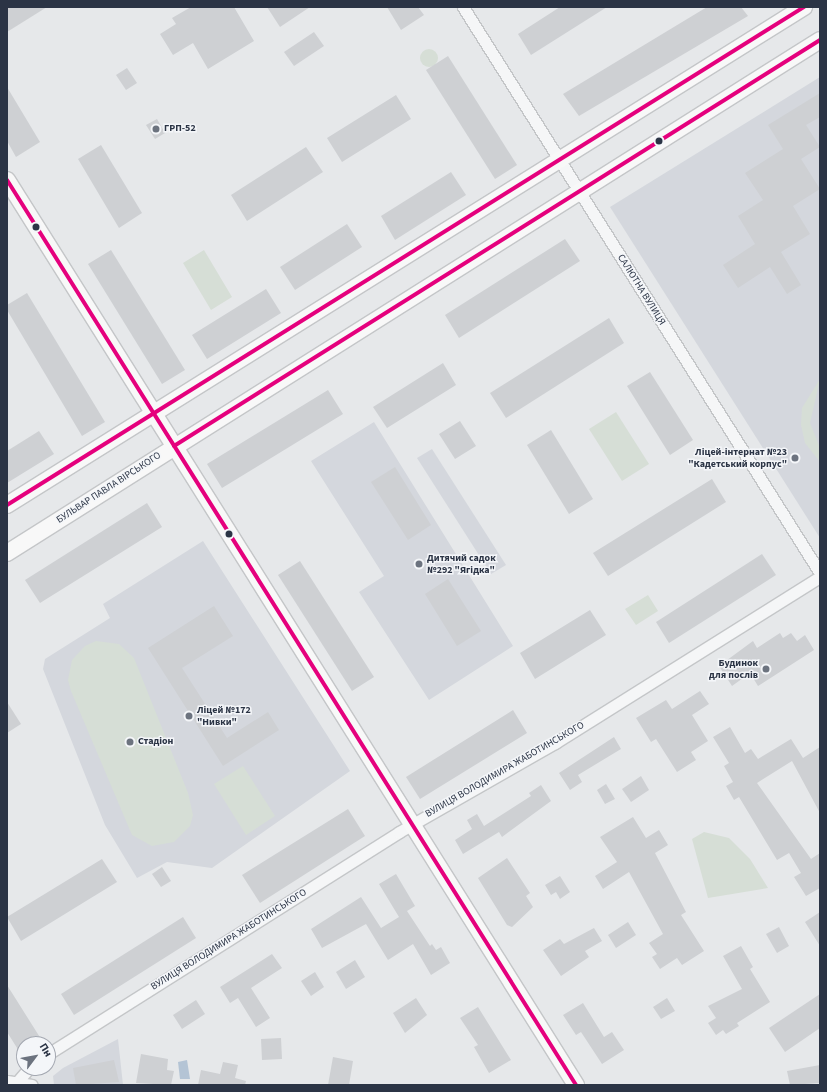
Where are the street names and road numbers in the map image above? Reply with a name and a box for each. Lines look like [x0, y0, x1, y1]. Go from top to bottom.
street label: САЛЮТНА ВУЛИЦЯ [614, 252, 668, 328]
street label: БУЛЬВАР ПАВЛА ВІРСЬКОГО [55, 450, 163, 526]
street label: ВУЛИЦЯ ВОЛОДИМИРА ЖАБОТИНСЬКОГО [423, 719, 587, 821]
street label: ВУЛИЦЯ ВОЛОДИМИРА ЖАБОТИНСЬКОГО [149, 887, 309, 993]

